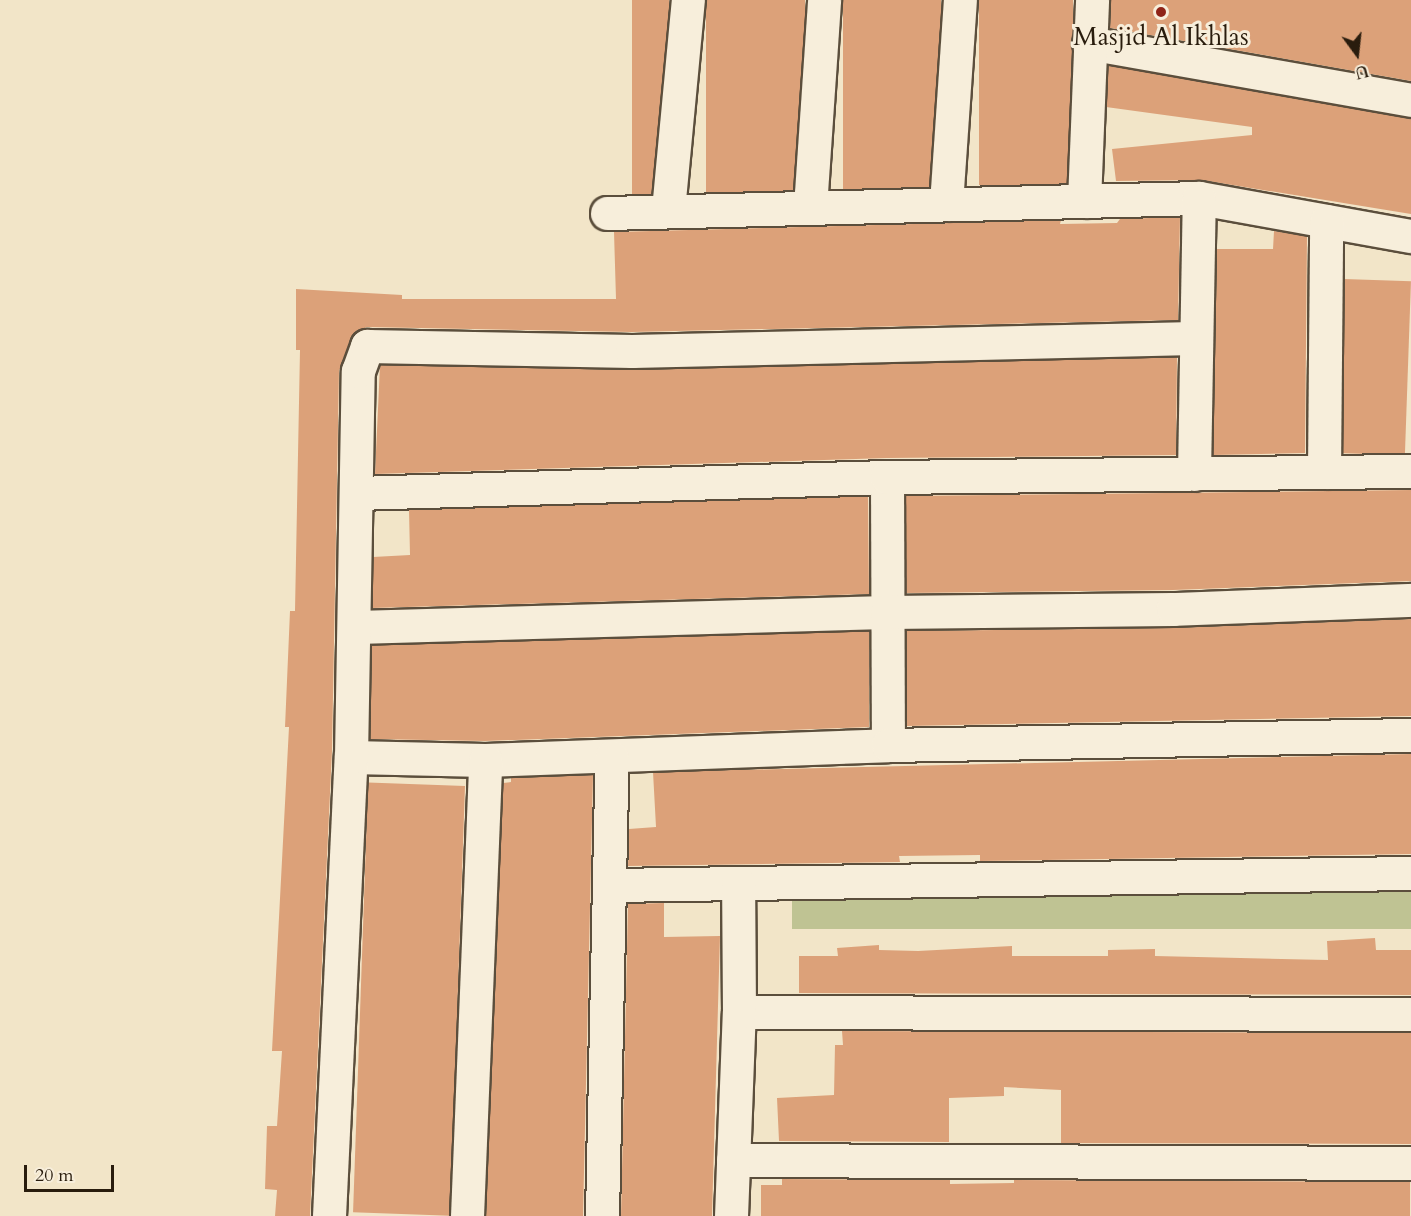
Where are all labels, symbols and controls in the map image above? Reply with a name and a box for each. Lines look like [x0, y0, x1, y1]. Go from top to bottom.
marker: Masjid Al Ikhlas [1154, 5, 1168, 19]
place label: Masjid Al Ikhlas [1073, 21, 1249, 53]
north arrow [1327, 24, 1387, 84]
text: U [1353, 59, 1371, 84]
scale bar [27, 1153, 117, 1191]
text: 20 m [35, 1163, 74, 1188]

